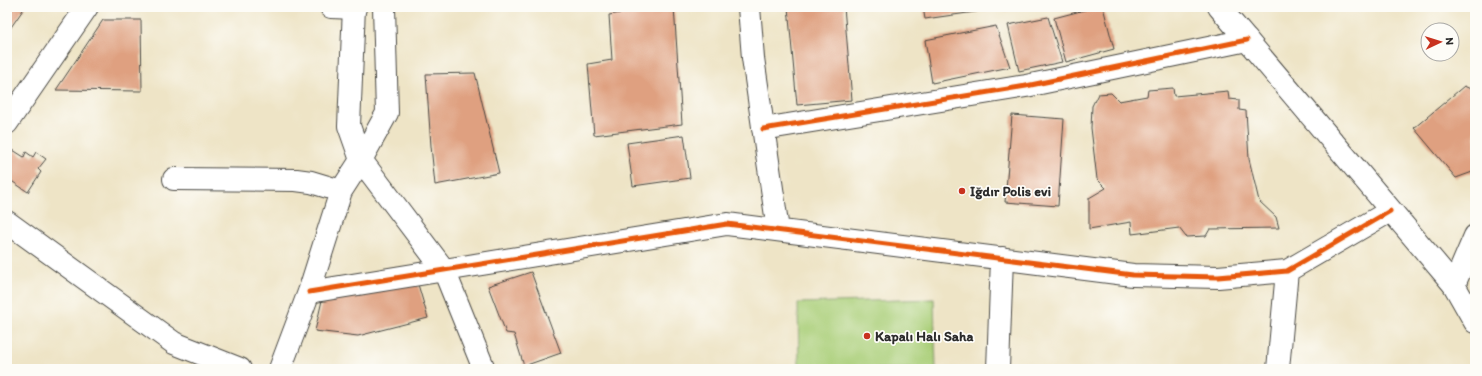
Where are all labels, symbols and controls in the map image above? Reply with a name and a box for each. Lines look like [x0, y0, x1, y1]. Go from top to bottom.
north arrow [1420, 22, 1460, 62]
text: N [1443, 37, 1456, 46]
place label: Iğdır Polis evi [970, 183, 1051, 200]
marker: Iğdır Polis evi [957, 186, 967, 196]
place label: Kapalı Halı Saha [875, 328, 974, 345]
marker: Kapalı Halı Saha [862, 331, 872, 341]

